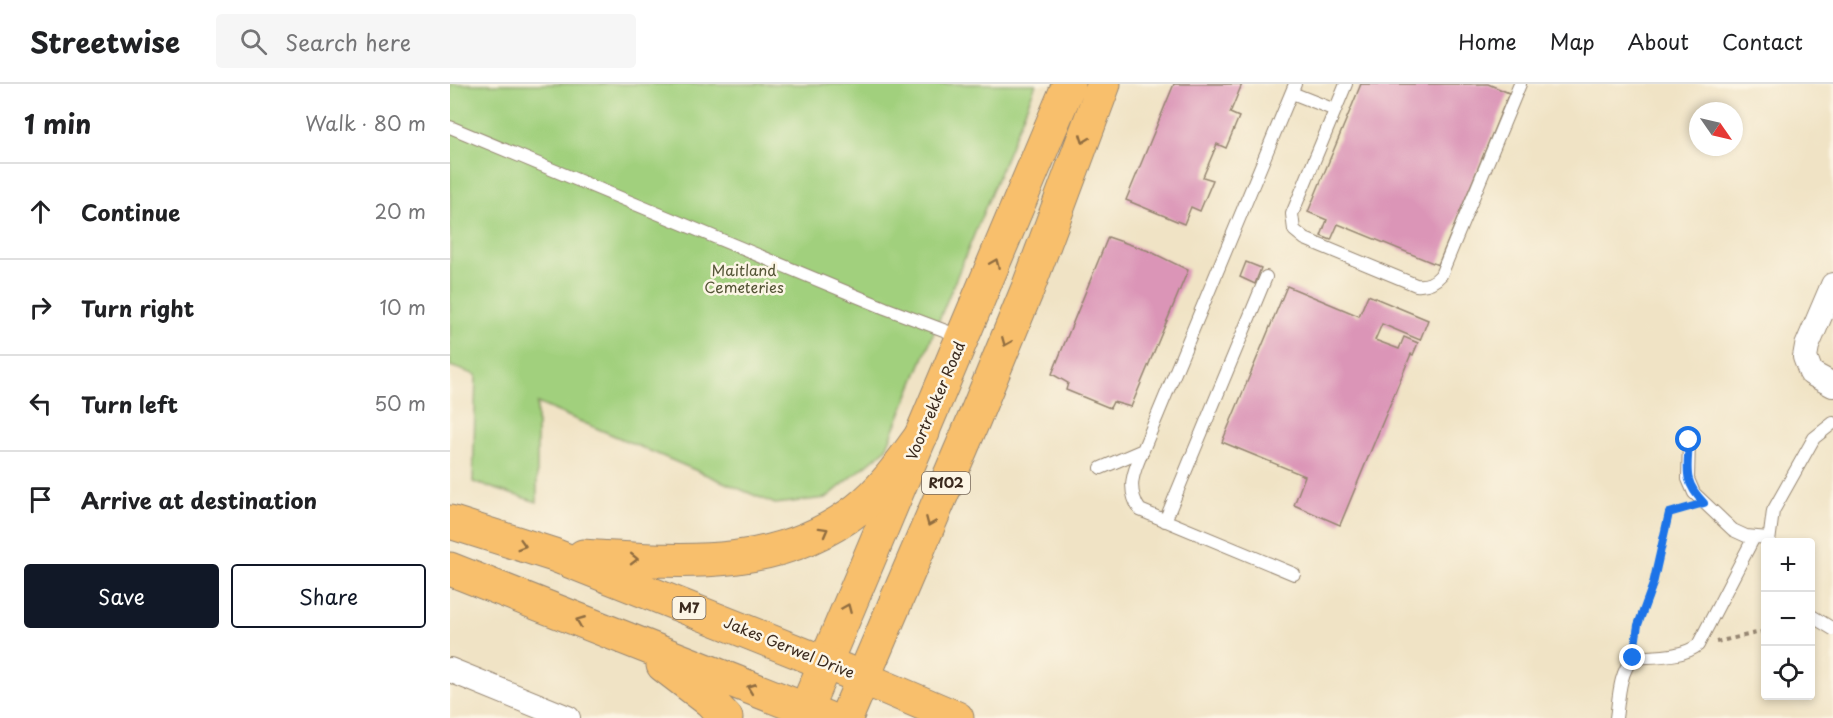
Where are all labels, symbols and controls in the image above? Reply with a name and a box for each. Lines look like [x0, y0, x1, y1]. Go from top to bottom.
search box [216, 14, 636, 68]
text: Streetwise [30, 20, 180, 63]
icon: search [237, 25, 270, 58]
text: Search here [285, 25, 411, 58]
text: Home [1458, 25, 1517, 57]
text: Map [1550, 25, 1595, 57]
text: About [1628, 25, 1689, 57]
text: Contact [1722, 25, 1803, 57]
north arrow [1689, 102, 1743, 156]
text: 1 min [24, 104, 91, 143]
text: Walk · 80 m [305, 108, 426, 138]
one-way arrow [1078, 133, 1091, 144]
icon: ahead [24, 195, 57, 228]
text: Continue [81, 195, 180, 228]
text: 20 m [374, 196, 426, 226]
park label: Maitland Cemeteries [704, 258, 784, 298]
one-way arrow [988, 258, 1000, 269]
icon: right [24, 291, 57, 324]
text: Turn right [81, 291, 194, 324]
text: 10 m [379, 292, 426, 322]
one-way arrow [1001, 336, 1013, 347]
street label: Voortrekker Road [899, 337, 970, 463]
icon: left [24, 387, 57, 420]
text: Turn left [81, 387, 178, 420]
text: 50 m [374, 388, 426, 418]
route start [1675, 426, 1701, 452]
road number: R102 [922, 472, 970, 494]
icon: arrive [24, 483, 57, 516]
text: Arrive at destination [81, 483, 317, 516]
one-way arrow [925, 516, 937, 527]
one-way arrow [817, 527, 828, 538]
one-way arrow [517, 538, 527, 550]
map controls [1761, 538, 1815, 700]
button: + [1761, 538, 1815, 592]
one-way arrow [629, 553, 638, 565]
button: Save [24, 564, 219, 628]
button: Share [231, 564, 426, 628]
button: − [1761, 592, 1815, 646]
road number: M7 [672, 597, 706, 619]
one-way arrow [840, 604, 852, 615]
street label: Jakes Gerwel Drive [721, 610, 858, 683]
one-way arrow [575, 616, 586, 628]
route end [1619, 644, 1645, 670]
button: locate [1761, 646, 1815, 700]
one-way arrow [747, 683, 758, 695]

